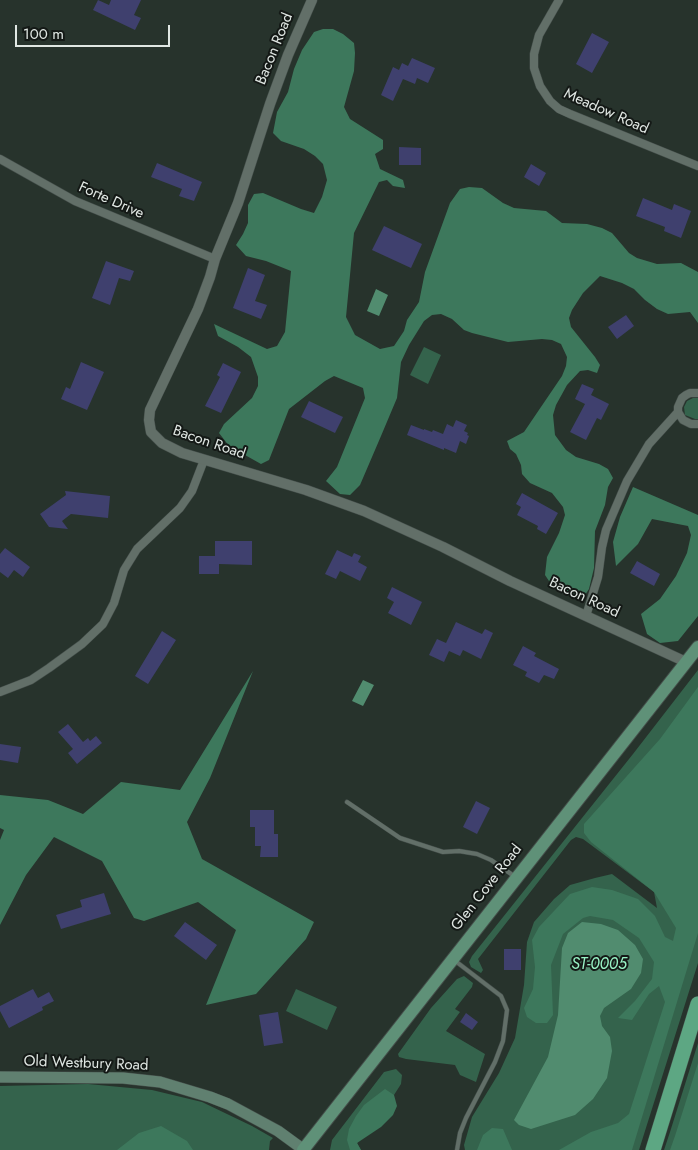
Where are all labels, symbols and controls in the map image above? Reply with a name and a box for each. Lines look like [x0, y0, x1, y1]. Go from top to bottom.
street label: Bacon Road [252, 11, 298, 87]
scale bar [18, 15, 172, 47]
text: 100 m [23, 23, 64, 45]
street label: Meadow Road [561, 85, 651, 139]
street label: Forte Drive [76, 179, 146, 223]
street label: Bacon Road [170, 422, 248, 464]
street label: Bacon Road [546, 574, 622, 622]
street label: Glen Cove Road [448, 841, 526, 935]
water label: ST-0005 [571, 955, 627, 975]
street label: Old Westbury Road [23, 1053, 149, 1075]

